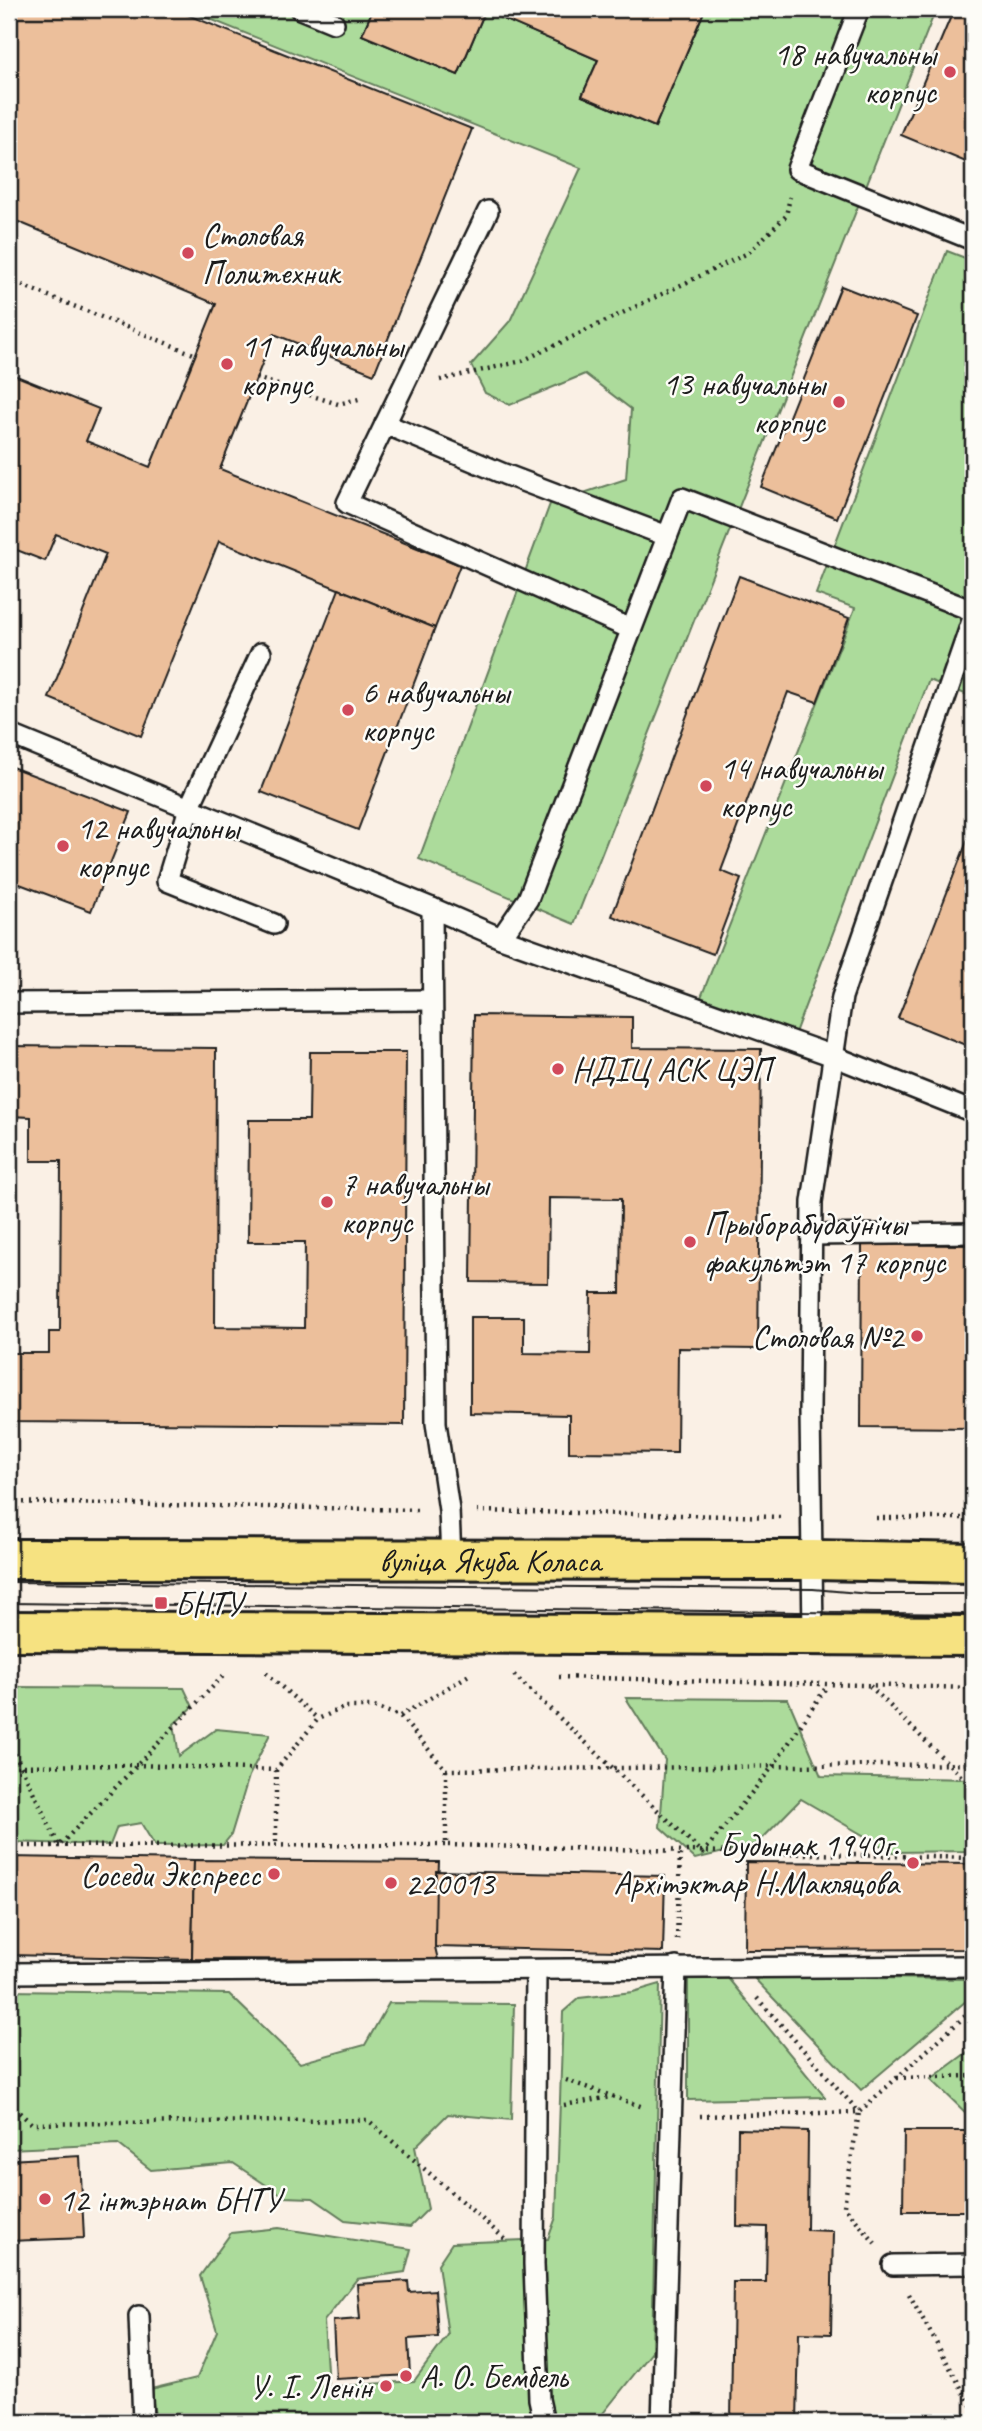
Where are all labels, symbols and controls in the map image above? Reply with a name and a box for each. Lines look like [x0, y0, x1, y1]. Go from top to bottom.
place label: 18 навучальны корпус [774, 33, 939, 113]
marker: 18 навучальны корпус [942, 64, 958, 80]
place label: Столовая Политехник [202, 214, 342, 294]
marker: Столовая Политехник [180, 245, 196, 261]
place label: 11 навучальны корпус [241, 325, 406, 405]
marker: 11 навучальны корпус [219, 356, 235, 372]
place label: 13 навучальны корпус [663, 363, 828, 443]
marker: 13 навучальны корпус [831, 394, 847, 410]
place label: 6 навучальны корпус [362, 671, 512, 751]
marker: 6 навучальны корпус [340, 702, 356, 718]
place label: 14 навучальны корпус [720, 747, 885, 827]
marker: 14 навучальны корпус [698, 778, 714, 794]
place label: 12 навучальны корпус [77, 807, 242, 887]
marker: 12 навучальны корпус [55, 838, 71, 854]
place label: НДІЦ АСК ЦЭП [572, 1049, 776, 1091]
marker: НДІЦ АСК ЦЭП [550, 1061, 566, 1077]
place label: 7 навучальны корпус [341, 1163, 491, 1243]
marker: 7 навучальны корпус [319, 1194, 335, 1210]
place label: Прыборабудаўнічы факультэт 17 корпус [704, 1203, 948, 1283]
marker: Прыборабудаўнічы факультэт 17 корпус [682, 1234, 698, 1250]
place label: Столовая №2 [752, 1316, 906, 1358]
marker: Столовая №2 [909, 1328, 925, 1344]
street label: вуліца Якуба Коласа [379, 1539, 603, 1582]
place label: БНТУ [175, 1583, 248, 1625]
marker: БНТУ [153, 1595, 169, 1611]
place label: Будынак 1940г. Архітэктар Н.Макляцова [613, 1824, 902, 1904]
place label: Соседи Экспресс [81, 1854, 261, 1896]
marker: Будынак 1940г. Архітэктар Н.Макляцова [905, 1855, 921, 1871]
place label: 220013 [405, 1863, 496, 1905]
marker: Соседи Экспресс [266, 1866, 282, 1882]
marker: 220013 [383, 1875, 399, 1891]
place label: 12 інтэрнат БНТУ [59, 2179, 286, 2221]
marker: 12 інтэрнат БНТУ [37, 2191, 53, 2207]
place label: А. О. Бембель [420, 2356, 570, 2398]
place label: У. І. Ленін [249, 2366, 374, 2408]
marker: А. О. Бембель [398, 2368, 414, 2384]
marker: У. І. Ленін [378, 2378, 394, 2394]

